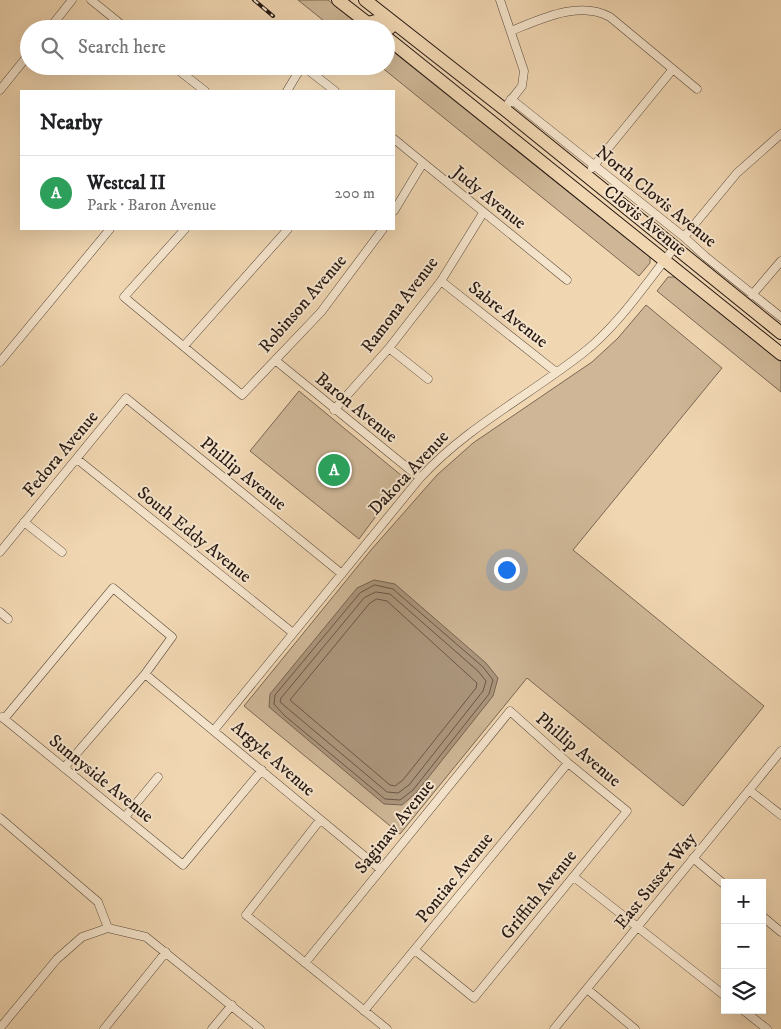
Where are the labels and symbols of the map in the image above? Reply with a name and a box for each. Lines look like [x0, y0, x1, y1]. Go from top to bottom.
street label: North Clovis Avenue [591, 142, 721, 252]
street label: Judy Avenue [446, 160, 530, 234]
street label: Clovis Avenue [599, 181, 691, 261]
street label: Robinson Avenue [254, 250, 352, 358]
street label: Ramona Avenue [357, 253, 443, 357]
street label: Sabre Avenue [464, 277, 552, 353]
street label: Baron Avenue [310, 368, 402, 448]
street label: Fedora Avenue [19, 406, 103, 502]
street label: Dakota Avenue [364, 426, 454, 520]
street label: Phillip Avenue [195, 432, 291, 516]
pin: A [318, 451, 350, 489]
street label: South Eddy Avenue [132, 482, 256, 588]
your location [494, 557, 520, 583]
street label: Phillip Avenue [531, 708, 625, 792]
street label: Argyle Avenue [227, 717, 319, 801]
street label: Sunnyside Avenue [44, 730, 158, 828]
street label: Saginaw Avenue [350, 775, 440, 879]
street label: Pontiac Avenue [412, 828, 498, 928]
street label: East Sussex Way [610, 828, 702, 934]
street label: Griffith Avenue [496, 846, 582, 944]

